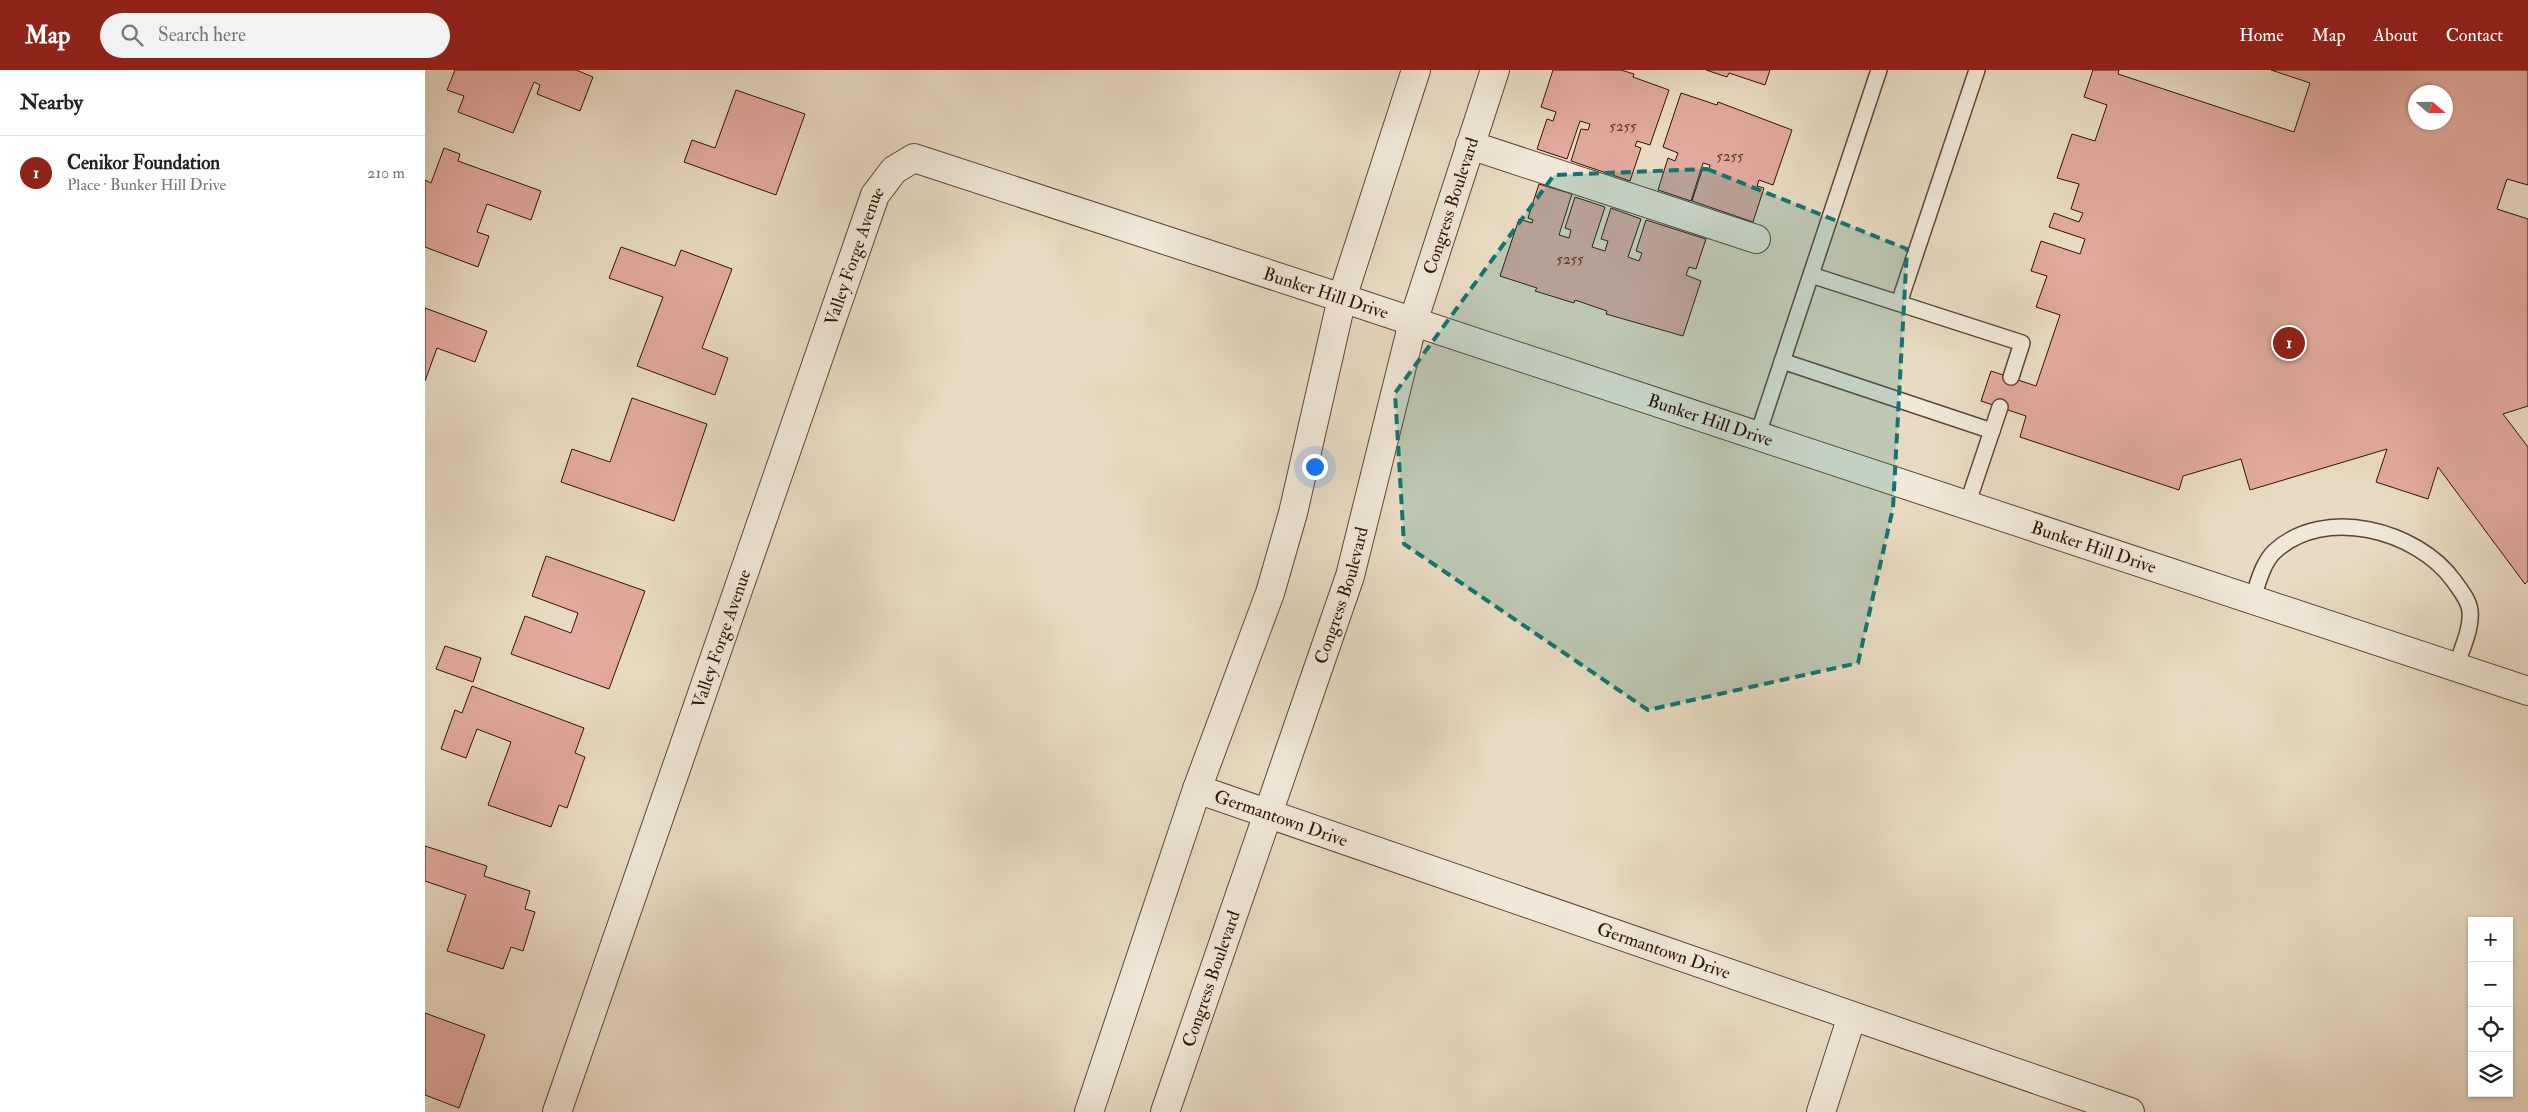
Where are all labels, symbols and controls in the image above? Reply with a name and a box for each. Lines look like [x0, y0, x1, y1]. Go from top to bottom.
search box [100, 13, 450, 58]
text: Map [25, 20, 70, 51]
icon: search [118, 21, 146, 49]
text: Search here [158, 23, 246, 47]
text: Home [2239, 24, 2284, 47]
text: Map [2312, 24, 2346, 47]
text: About [2374, 24, 2418, 47]
text: Contact [2446, 24, 2503, 47]
north arrow [2408, 85, 2453, 130]
text: Nearby [20, 89, 83, 116]
house number: 5255 [1609, 117, 1637, 136]
street label: Congress Boulevard [1418, 134, 1484, 277]
house number: 5255 [1716, 147, 1744, 166]
text: Cenikor Foundation [67, 151, 220, 175]
text: 1 [33, 163, 39, 183]
text: 210 m [367, 163, 405, 183]
text: Place · Bunker Hill Drive [67, 175, 226, 195]
street label: Valley Forge Avenue [820, 181, 890, 329]
house number: 5255 [1556, 250, 1584, 269]
street label: Bunker Hill Drive [1260, 262, 1392, 325]
pin: 1 [2273, 324, 2305, 362]
street label: Bunker Hill Drive [1645, 389, 1776, 452]
your location [1302, 454, 1328, 480]
street label: Bunker Hill Drive [2028, 516, 2160, 579]
street label: Congress Boulevard [1309, 524, 1374, 667]
street label: Valley Forge Avenue [687, 566, 756, 711]
street label: Germantown Drive [1211, 785, 1351, 852]
street label: Congress Boulevard [1177, 908, 1246, 1050]
street label: Germantown Drive [1594, 917, 1734, 985]
map controls [2468, 917, 2513, 1097]
button: + [2468, 917, 2513, 962]
button: − [2468, 962, 2513, 1007]
button: locate [2468, 1007, 2513, 1052]
button: layers [2468, 1052, 2513, 1097]

